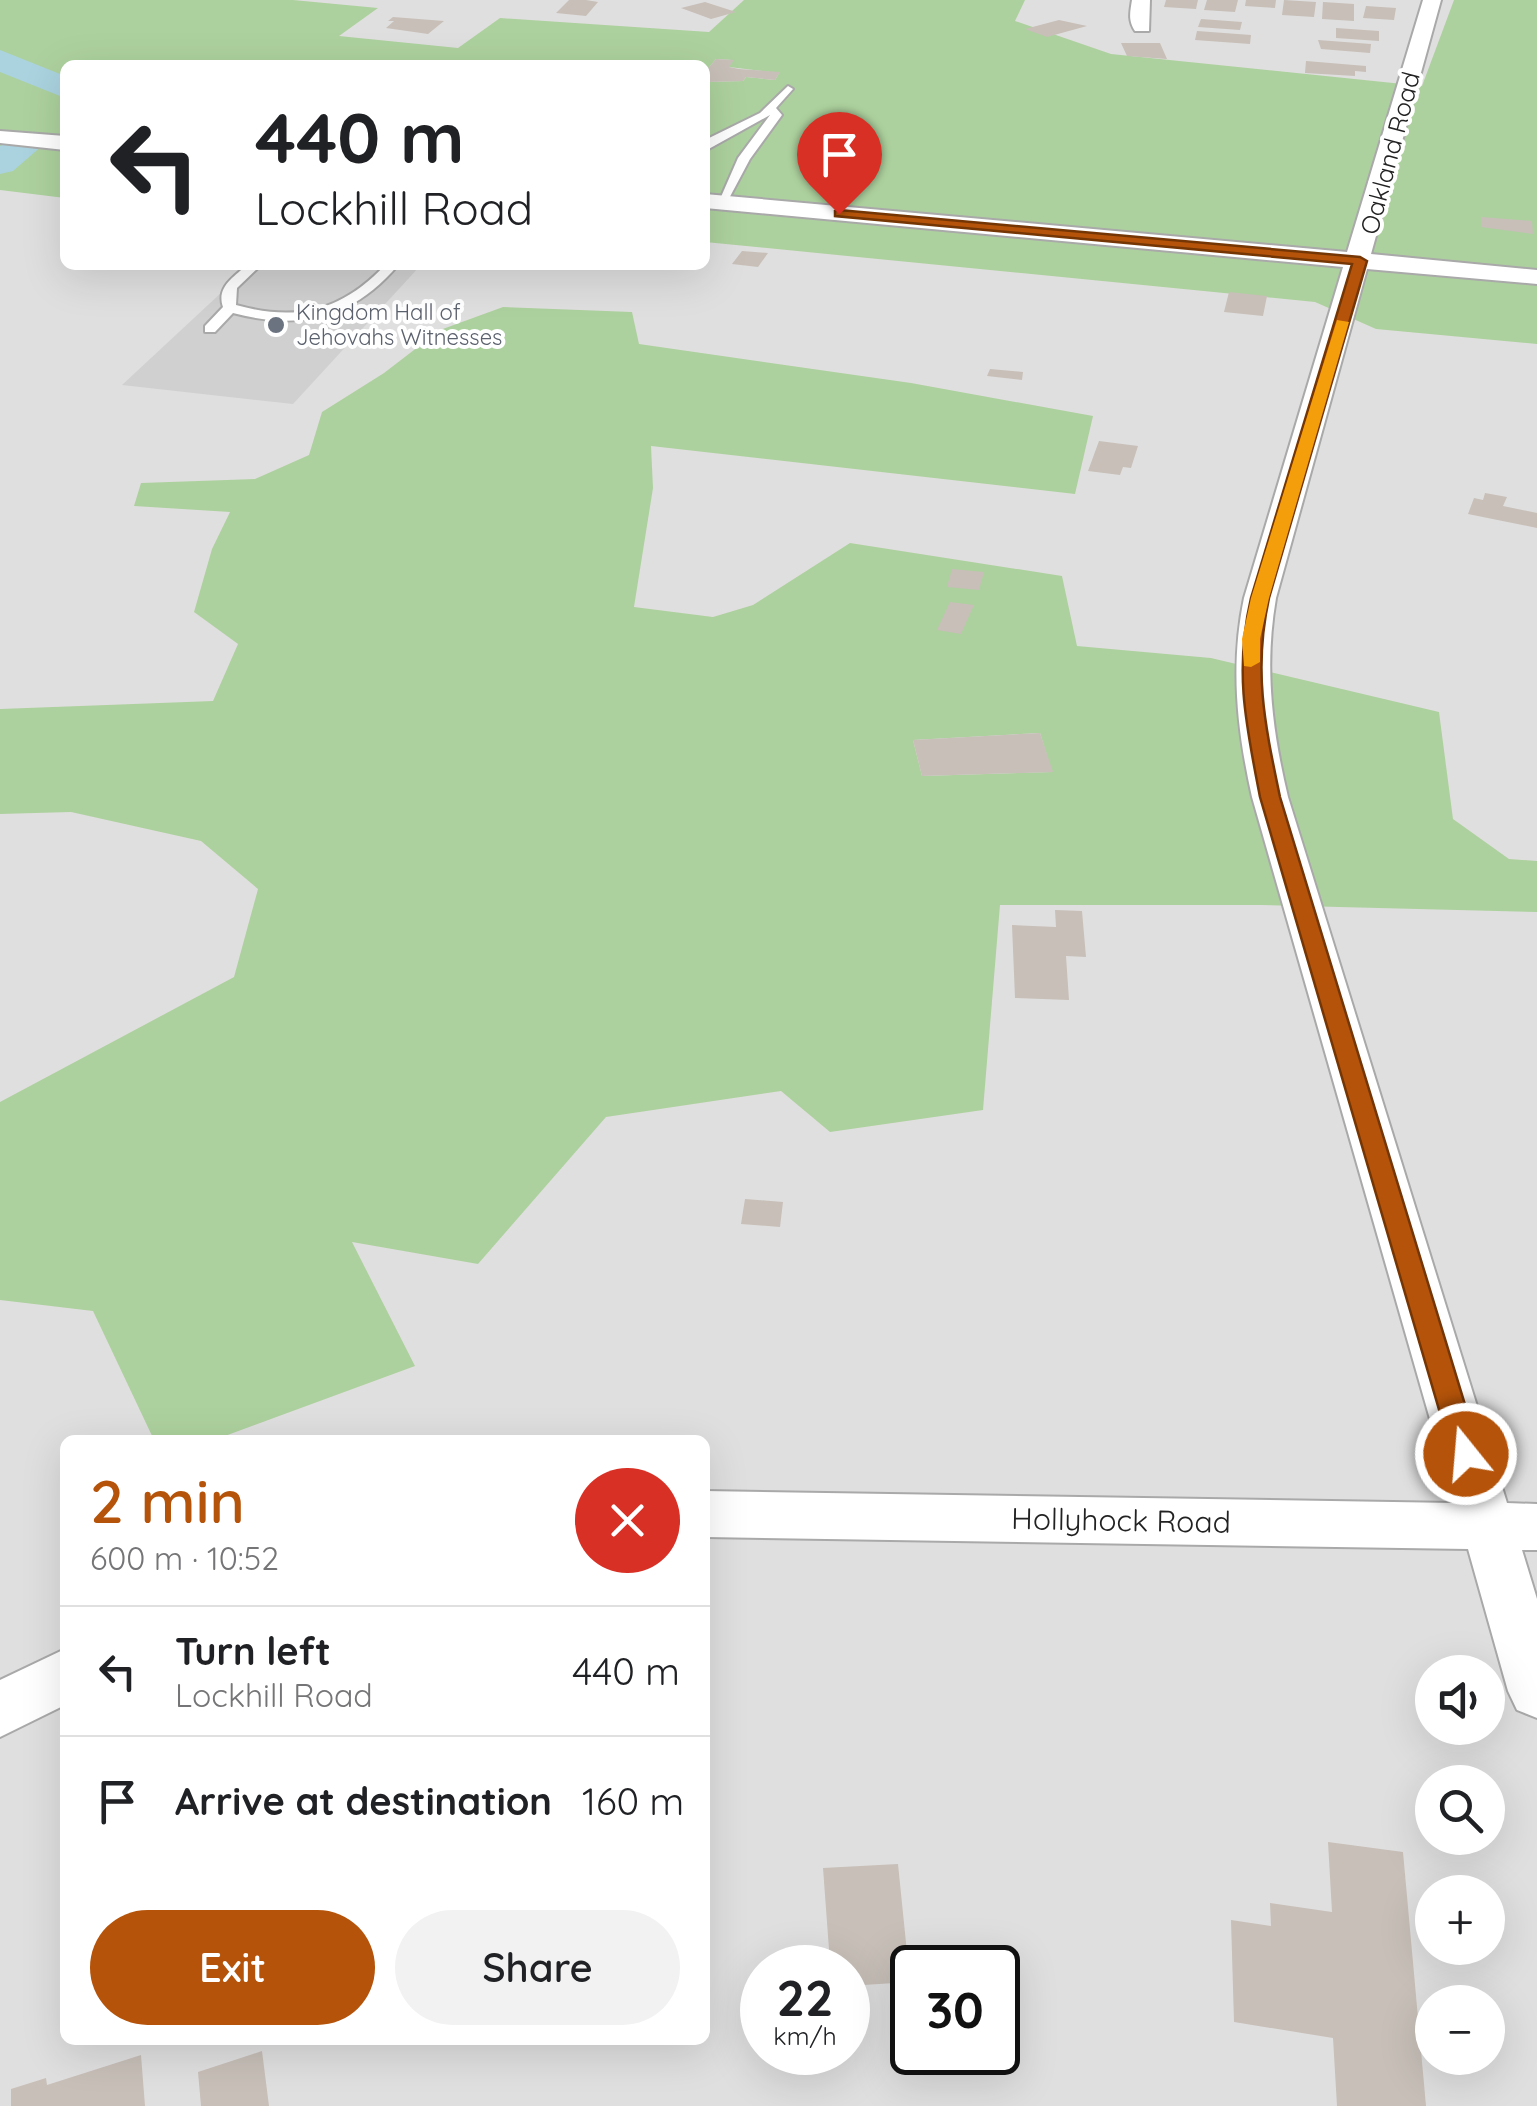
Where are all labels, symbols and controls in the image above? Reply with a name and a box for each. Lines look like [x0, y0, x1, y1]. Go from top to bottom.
street label: Oakland Road [1353, 68, 1426, 237]
text: 440 m [255, 93, 464, 181]
icon: left [90, 100, 220, 230]
pin [797, 112, 882, 215]
icon: arrive [812, 127, 867, 182]
text: Lockhill Road [255, 180, 533, 236]
place label: Kingdom Hall of Jehovahs Witnesses [296, 298, 502, 351]
marker: Kingdom Hall of Jehovahs Witnesses [265, 314, 287, 336]
position arrow [1414, 1402, 1518, 1506]
text: 2 min [90, 1463, 245, 1538]
button: close [575, 1468, 680, 1573]
street label: Hollyhock Road [1011, 1499, 1231, 1541]
text: 600 m · 10:52 [90, 1538, 279, 1578]
text: Turn left [175, 1627, 331, 1675]
icon: left [90, 1644, 145, 1699]
text: 440 m [572, 1647, 680, 1695]
map controls [1415, 1655, 1505, 2075]
button: sound [1415, 1655, 1505, 1745]
text: Lockhill Road [175, 1675, 373, 1715]
button: search [1415, 1765, 1505, 1855]
icon: arrive [90, 1774, 145, 1829]
text: Arrive at destination [175, 1777, 552, 1825]
text: 160 m [582, 1777, 684, 1825]
button: + [1415, 1875, 1505, 1965]
button: Exit [90, 1910, 375, 2025]
button: Share [395, 1910, 680, 2025]
speed limit sign: 30 [890, 1945, 1020, 2075]
text: 22 [777, 1966, 833, 2029]
button: − [1415, 1985, 1505, 2075]
text: km/h [773, 2020, 837, 2051]

